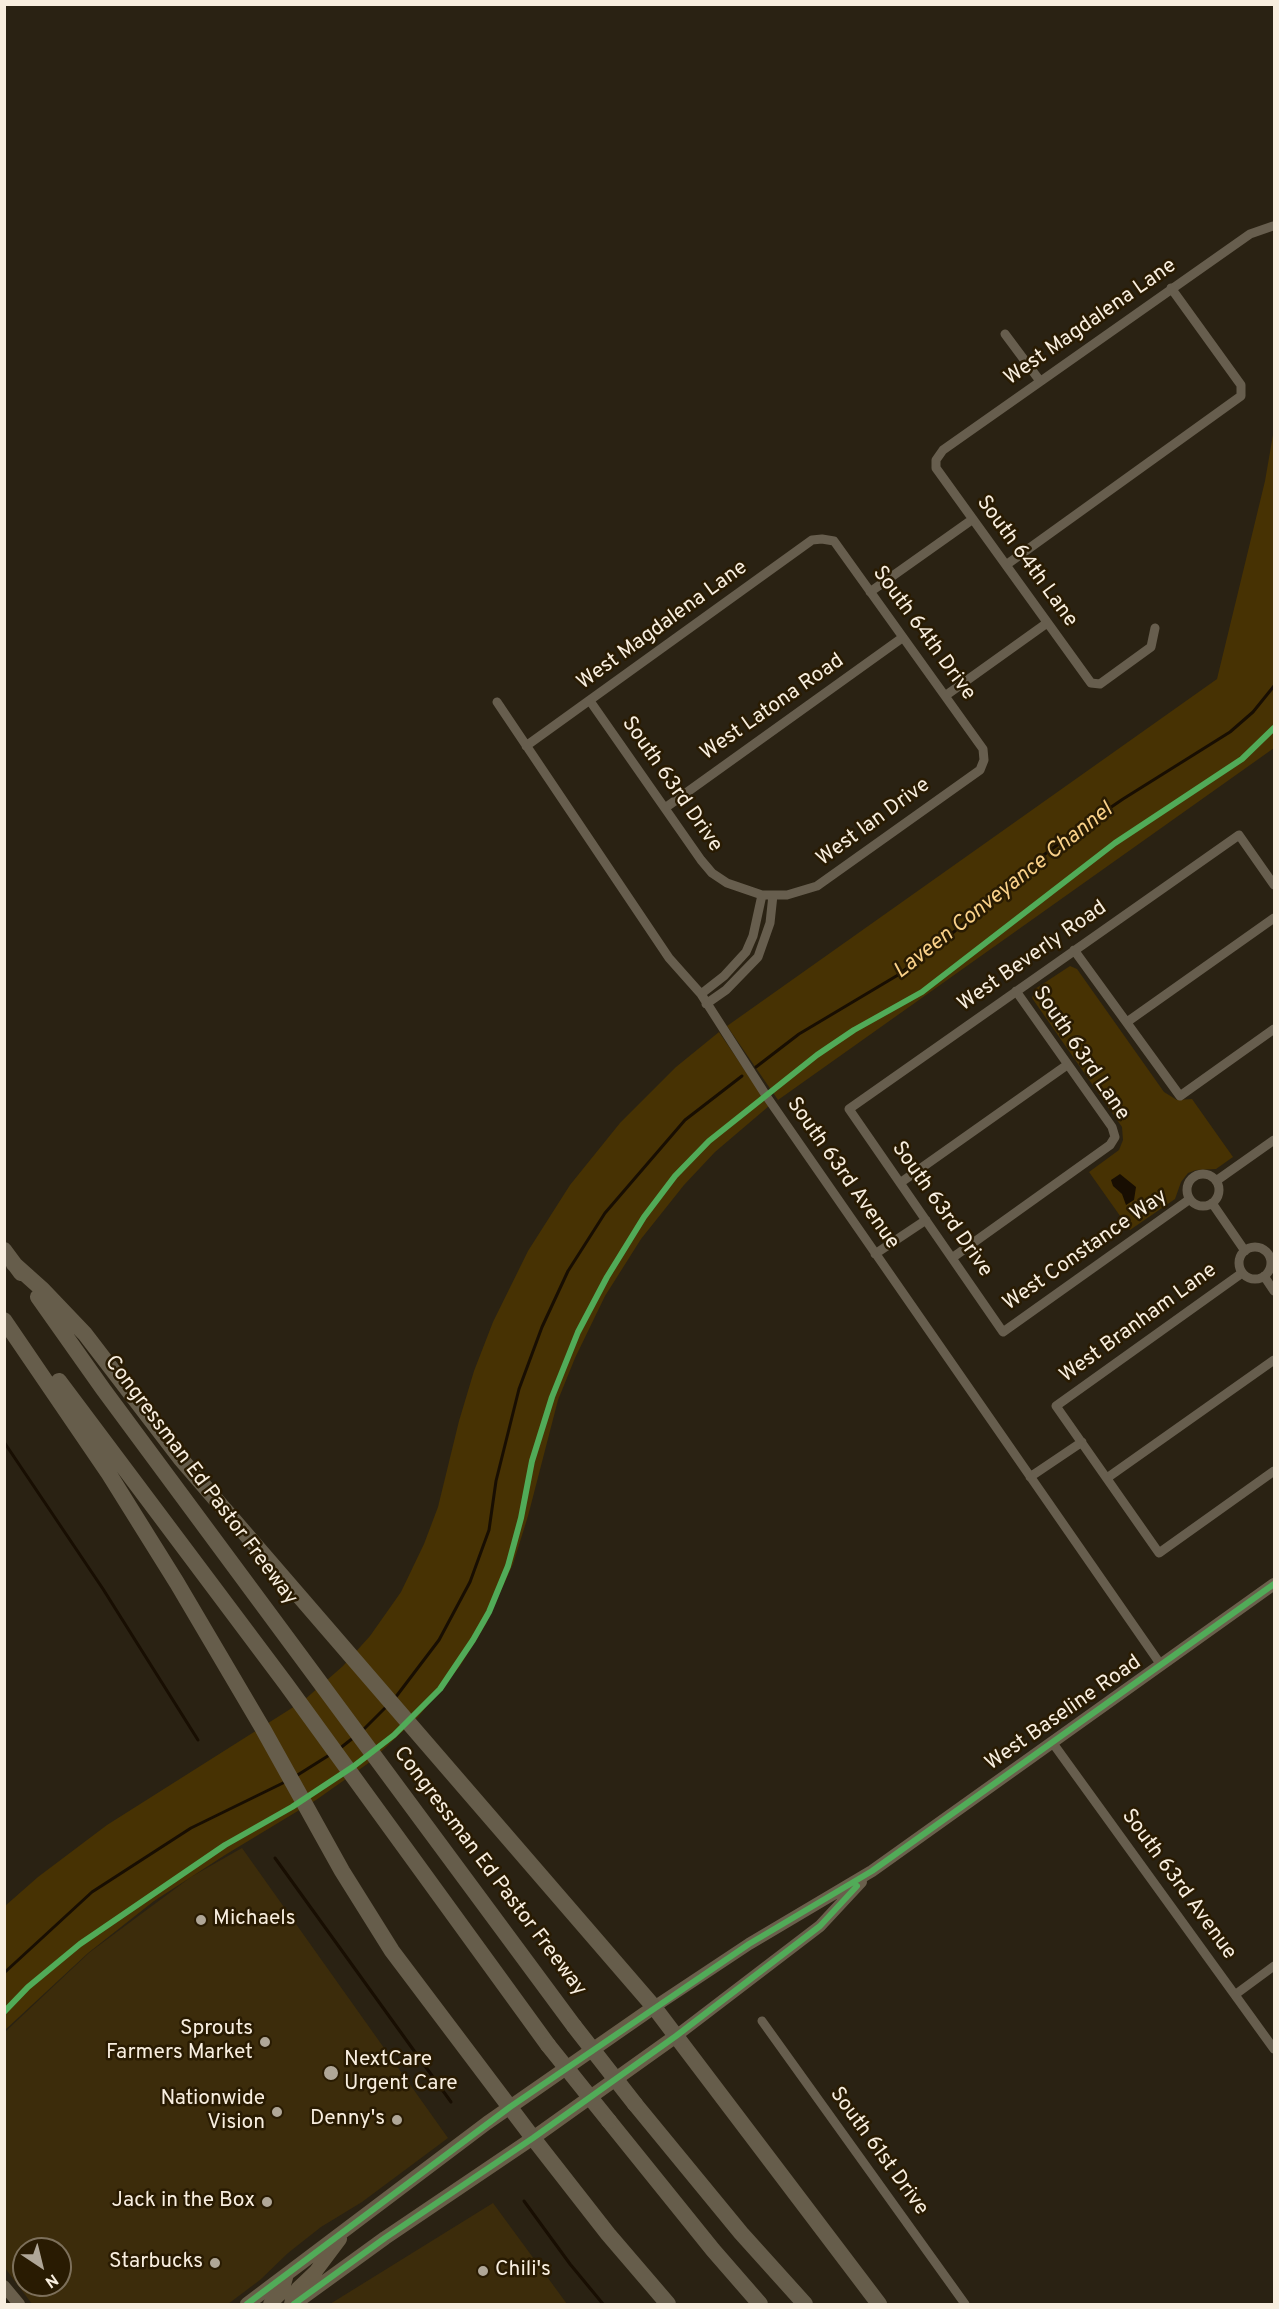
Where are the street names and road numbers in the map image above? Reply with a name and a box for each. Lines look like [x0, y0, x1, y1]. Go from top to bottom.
street label: West Magdalena Lane [1000, 254, 1182, 392]
street label: South 64th Lane [970, 491, 1082, 633]
street label: West Magdalena Lane [573, 556, 753, 696]
street label: South 64th Drive [866, 562, 980, 706]
street label: West Latona Road [696, 649, 850, 767]
street label: South 63rd Drive [615, 713, 727, 857]
street label: West Ian Drive [812, 773, 936, 873]
street label: West Beverly Road [954, 896, 1112, 1018]
street label: South 63rd Lane [1026, 982, 1134, 1126]
street label: South 63rd Avenue [780, 1093, 904, 1255]
street label: South 63rd Drive [885, 1138, 997, 1282]
street label: West Constance Way [999, 1185, 1173, 1317]
street label: West Branham Lane [1056, 1259, 1222, 1389]
street label: Congressman Ed Pastor Freeway [98, 1351, 302, 1611]
street label: West Baseline Road [981, 1651, 1147, 1777]
street label: Congressman Ed Pastor Freeway [387, 1742, 591, 2002]
street label: South 63rd Avenue [1115, 1805, 1241, 1965]
street label: South 61st Drive [823, 2083, 933, 2221]

